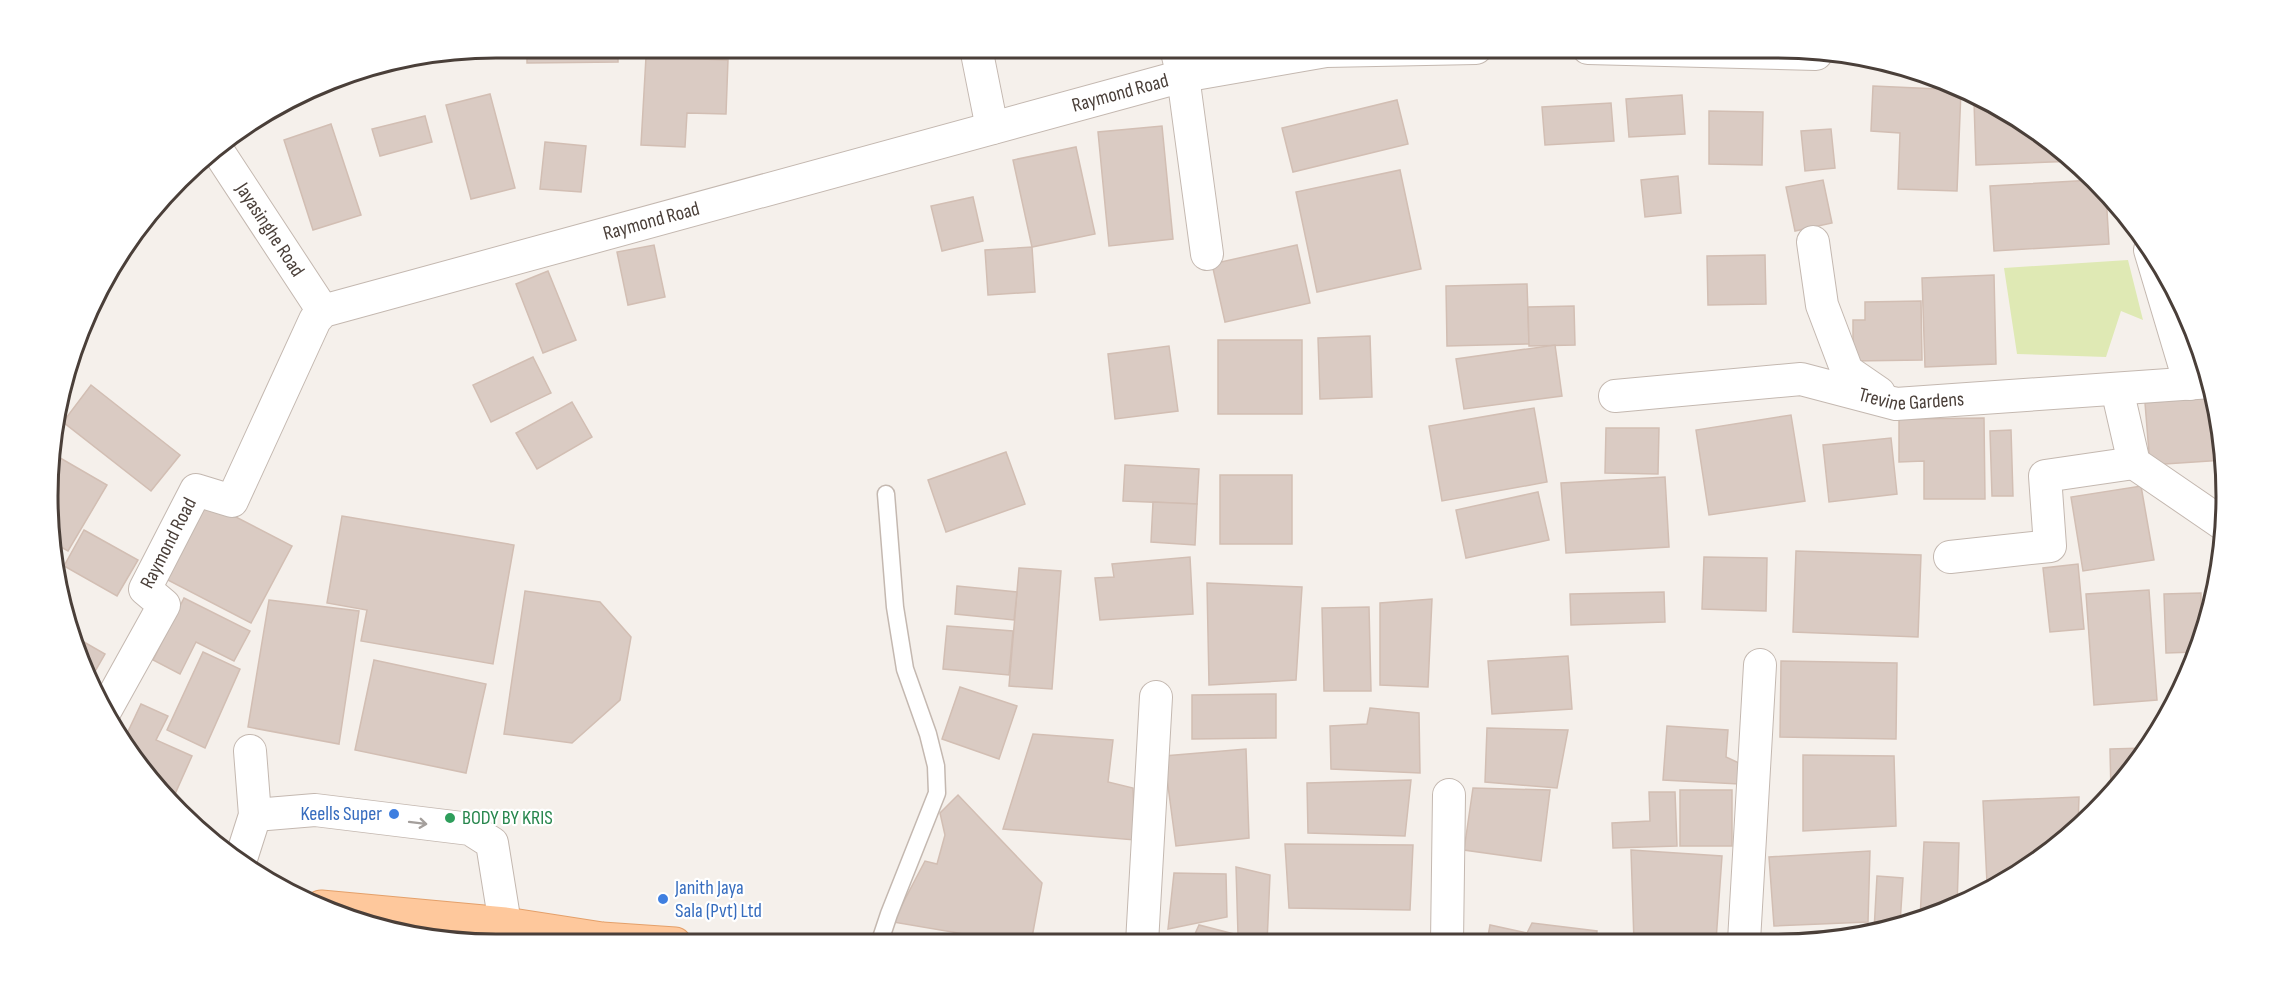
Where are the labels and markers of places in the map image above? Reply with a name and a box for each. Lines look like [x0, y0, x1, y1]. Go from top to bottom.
place label: Keells Super [300, 802, 382, 826]
place label: BODY BY KRIS [462, 806, 553, 830]
marker: Keells Super [387, 807, 401, 821]
marker: BODY BY KRIS [443, 811, 457, 825]
place label: Janith Jaya Sala (Pvt) Ltd [674, 876, 762, 923]
marker: Janith Jaya Sala (Pvt) Ltd [656, 892, 670, 906]

